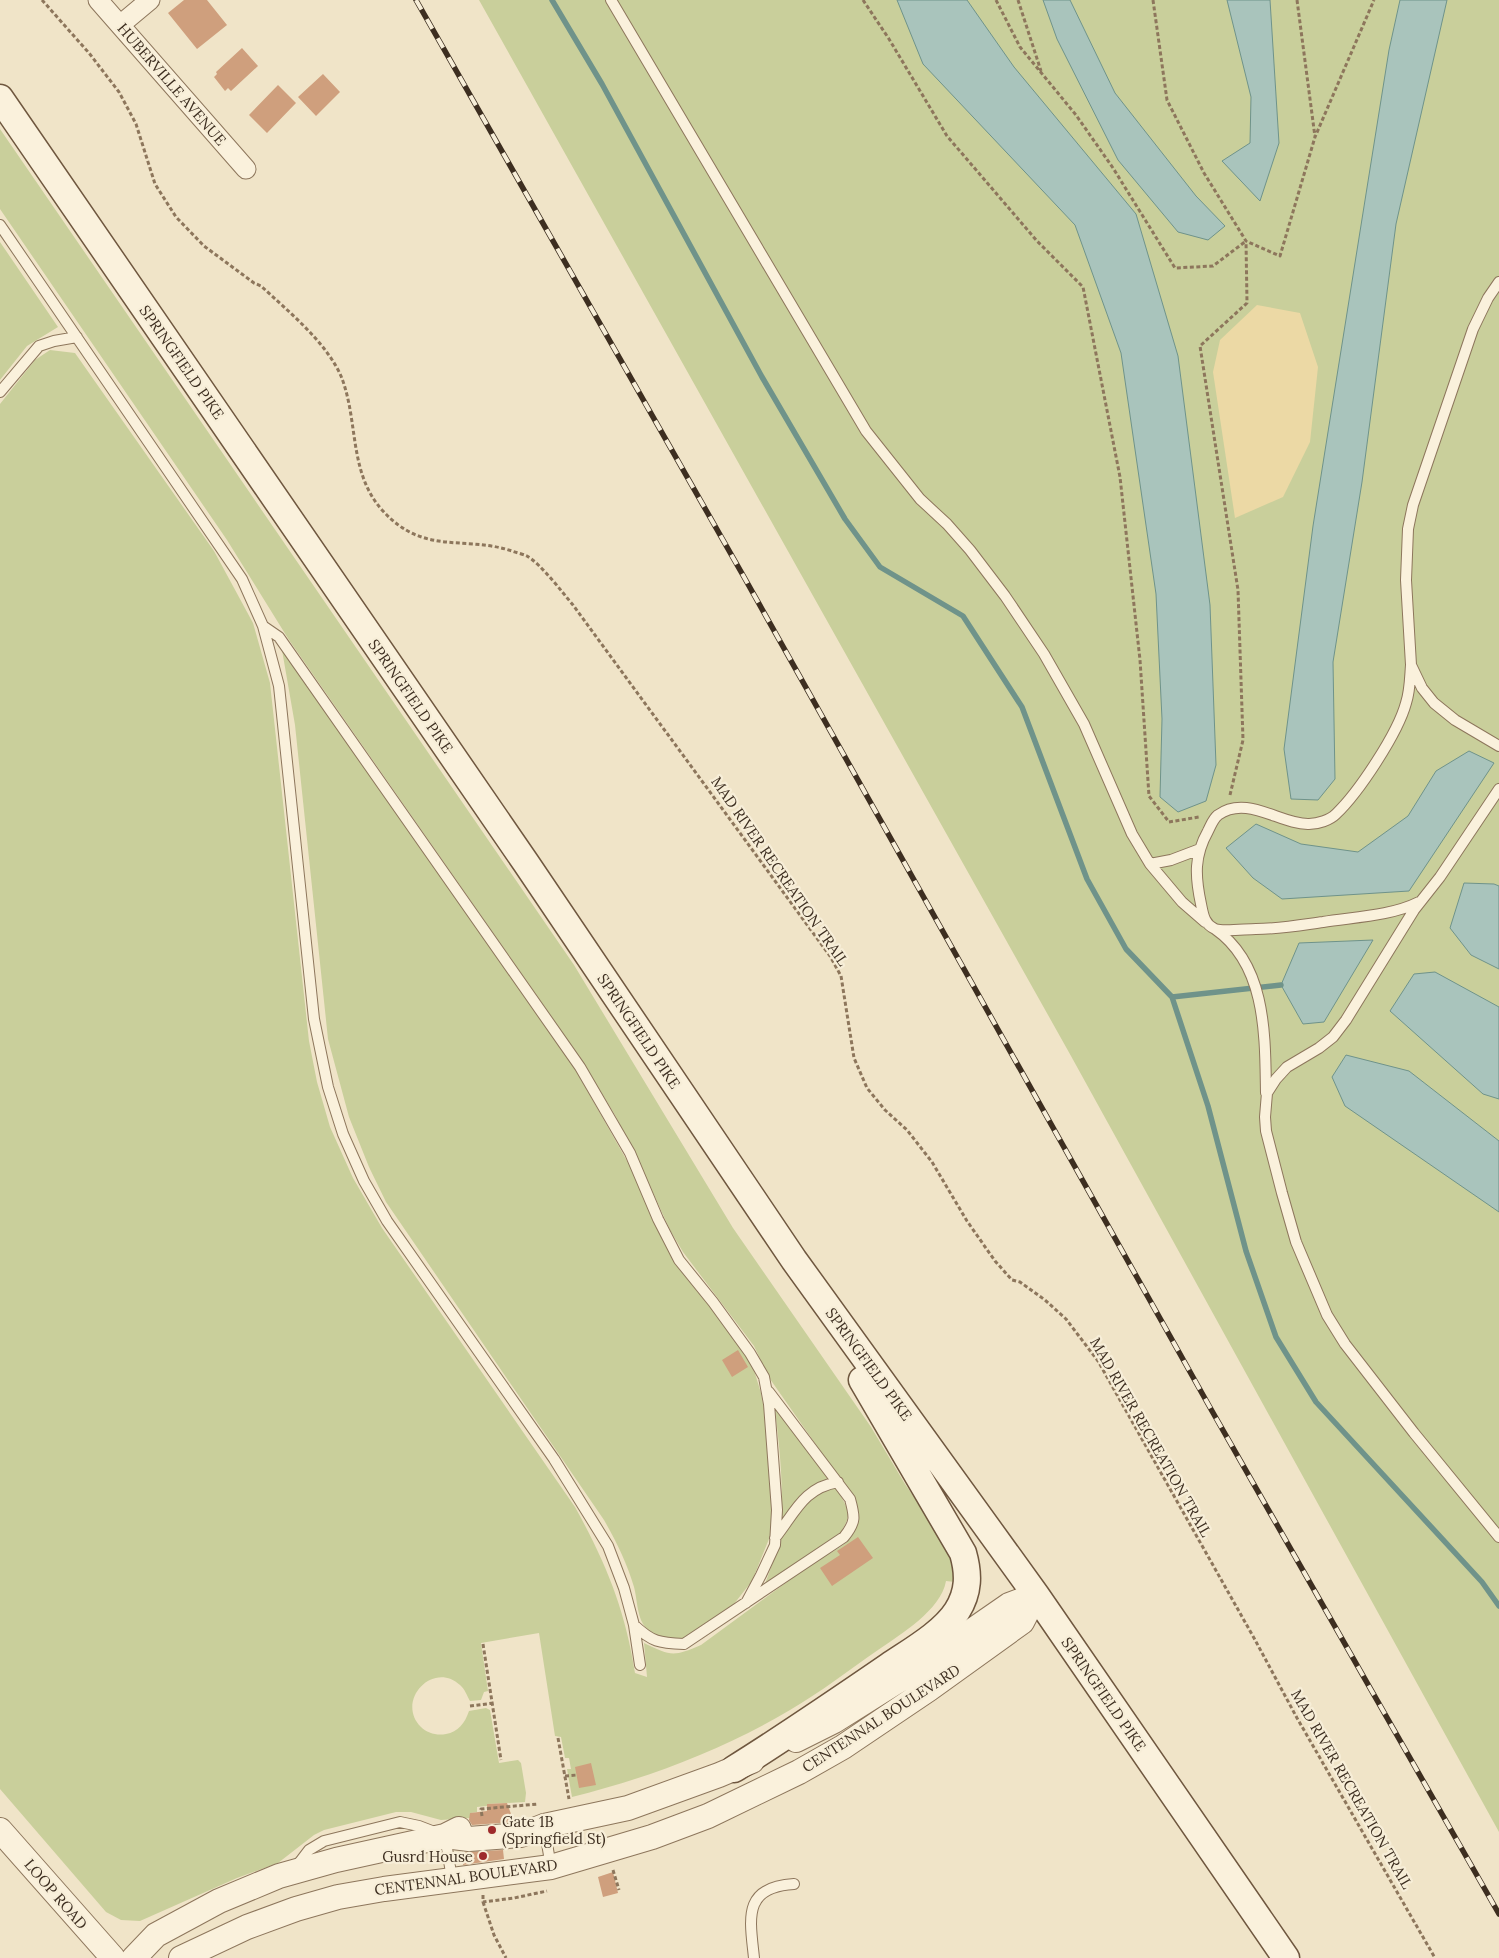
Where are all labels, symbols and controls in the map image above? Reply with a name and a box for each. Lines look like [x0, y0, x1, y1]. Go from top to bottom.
street label: HUBERVILLE AVENUE [114, 19, 230, 149]
street label: SPRINGFIELD PIKE [136, 301, 228, 423]
street label: SPRINGFIELD PIKE [365, 635, 457, 757]
street label: MAD RIVER RECREATION TRAIL [707, 773, 853, 970]
street label: SPRINGFIELD PIKE [593, 970, 685, 1092]
street label: SPRINGFIELD PIKE [822, 1304, 916, 1424]
street label: MAD RIVER RECREATION TRAIL [1086, 1334, 1216, 1540]
street label: SPRINGFIELD PIKE [1058, 1633, 1150, 1755]
street label: CENTENNAL BOULEVARD [798, 1660, 964, 1776]
street label: MAD RIVER RECREATION TRAIL [1287, 1686, 1417, 1892]
place label: Gate 1B (Springfield St) [502, 1812, 606, 1849]
marker: Gate 1B (Springfield St) [486, 1824, 498, 1836]
place label: Gusrd House [382, 1847, 473, 1866]
marker: Gusrd House [477, 1850, 489, 1862]
street label: LOOP ROAD [20, 1855, 92, 1933]
street label: CENTENNAL BOULEVARD [373, 1855, 559, 1899]

